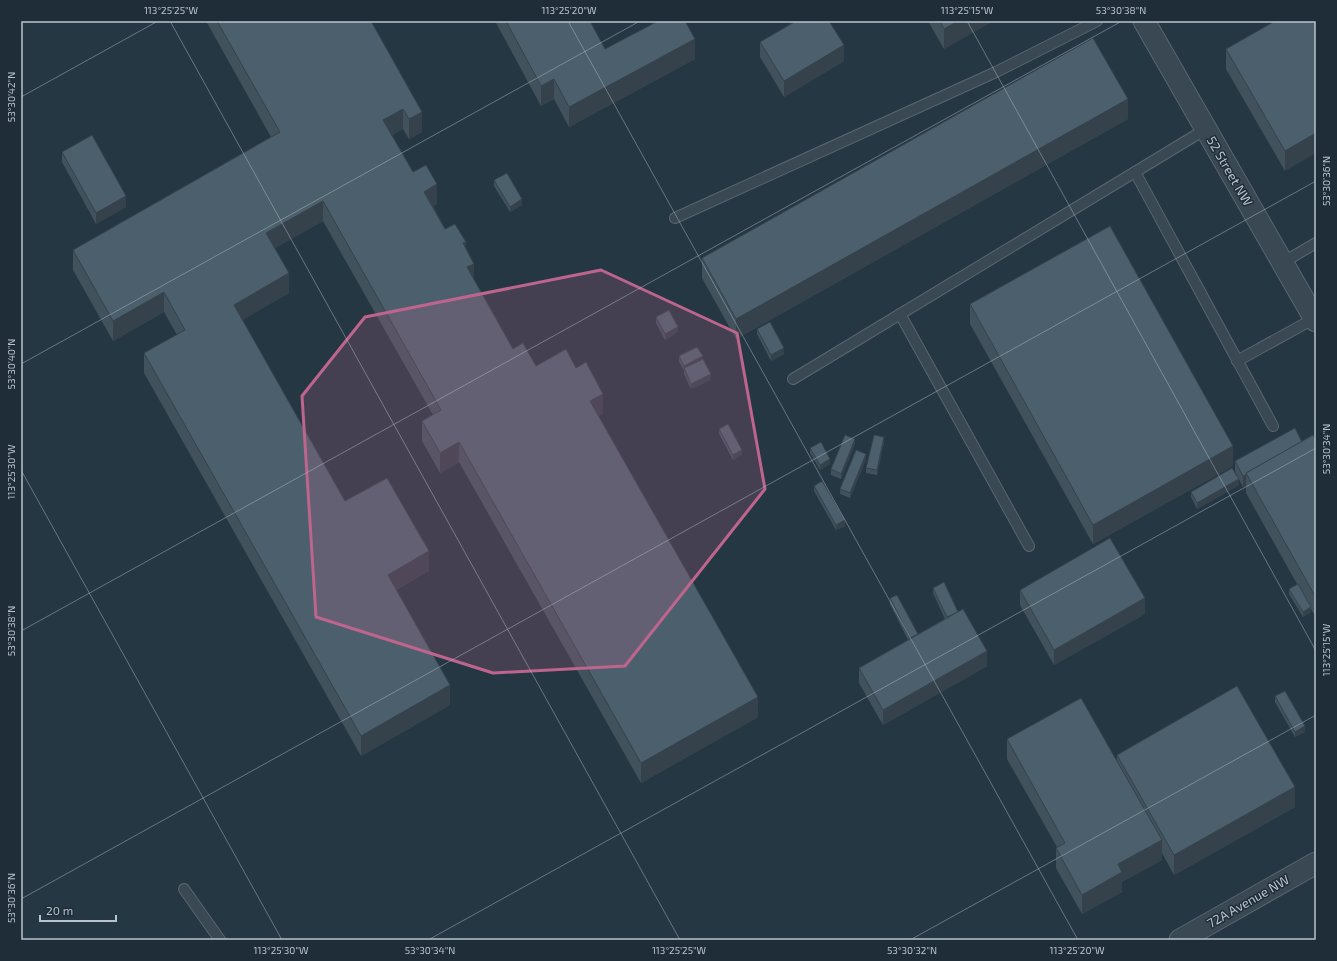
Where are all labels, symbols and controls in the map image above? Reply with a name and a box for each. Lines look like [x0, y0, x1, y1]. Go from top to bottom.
text: 113°25'25"W [144, 4, 199, 16]
text: 113°25'20"W [542, 4, 597, 16]
text: 113°25'15"W [941, 4, 994, 16]
text: 53°30'38"N [1096, 4, 1146, 16]
text: 53°30'42"N [5, 72, 17, 122]
street label: 52 Street NW [1204, 133, 1256, 209]
text: 53°30'36"N [1320, 156, 1332, 206]
text: 53°30'40"N [5, 339, 17, 389]
text: 53°30'34"N [1320, 424, 1332, 474]
text: 113°25'30"W [5, 444, 17, 499]
text: 53°30'38"N [5, 606, 17, 656]
text: 113°25'15"W [1320, 623, 1332, 676]
street label: 72A Avenue NW [1204, 871, 1292, 931]
text: 53°30'36"N [5, 873, 17, 923]
scale bar [40, 897, 116, 923]
text: 20 m [46, 903, 73, 917]
text: 113°25'30"W [254, 944, 309, 956]
text: 53°30'34"N [405, 944, 455, 956]
text: 113°25'25"W [652, 944, 707, 956]
text: 53°30'32"N [887, 944, 937, 956]
text: 113°25'20"W [1050, 944, 1105, 956]

